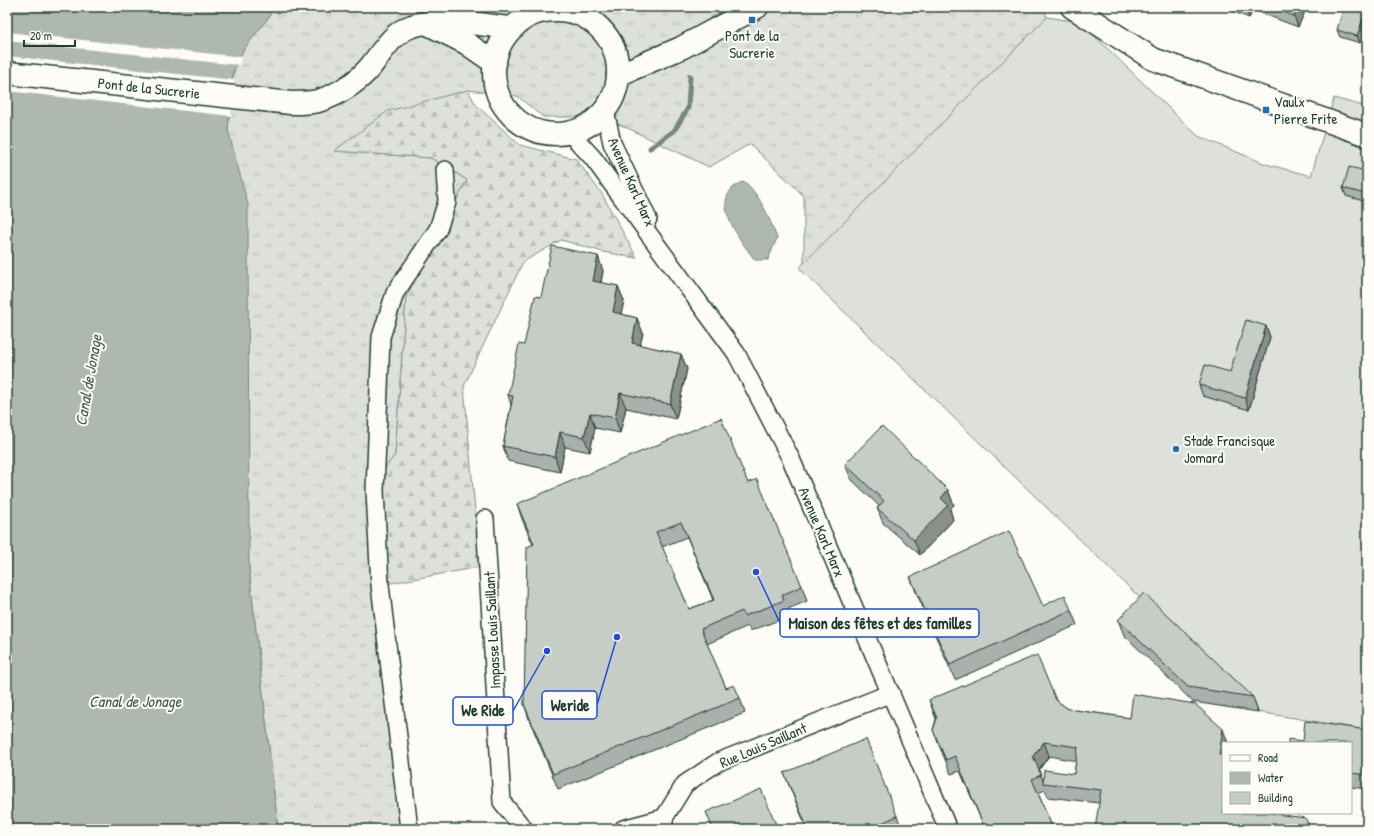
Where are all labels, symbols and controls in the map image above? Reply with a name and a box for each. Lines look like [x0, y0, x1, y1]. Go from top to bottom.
marker: Pont de la Sucrerie [747, 15, 757, 25]
scale bar [24, 22, 75, 48]
place label: Pont de la Sucrerie [725, 25, 779, 63]
text: 20 m [30, 27, 52, 44]
street label: Pont de la Sucrerie [97, 72, 201, 104]
place label: Vaulx Pierre Frite [1274, 91, 1337, 129]
marker: Vaulx Pierre Frite [1261, 105, 1271, 115]
street label: Avenue Karl Marx [603, 134, 661, 230]
water label: Canal de Jonage [69, 332, 107, 427]
place label: Stade Francisque Jomard [1184, 430, 1275, 468]
marker: Stade Francisque Jomard [1171, 444, 1181, 454]
street label: Avenue Karl Marx [794, 484, 850, 580]
street label: Impasse Louis Saillant [478, 570, 506, 689]
callout: Maison des fêtes et des familles [780, 609, 979, 637]
text: Maison des fêtes et des familles [788, 612, 972, 634]
water label: Canal de Jonage [89, 690, 182, 712]
callout: Weride [542, 691, 597, 719]
text: Weride [551, 694, 590, 716]
callout: We Ride [453, 697, 513, 725]
text: We Ride [461, 699, 505, 721]
street label: Rue Louis Saillant [716, 717, 811, 773]
legend [1222, 742, 1352, 814]
text: Road [1258, 749, 1278, 766]
text: Water [1258, 769, 1284, 786]
text: Building [1258, 789, 1293, 806]

